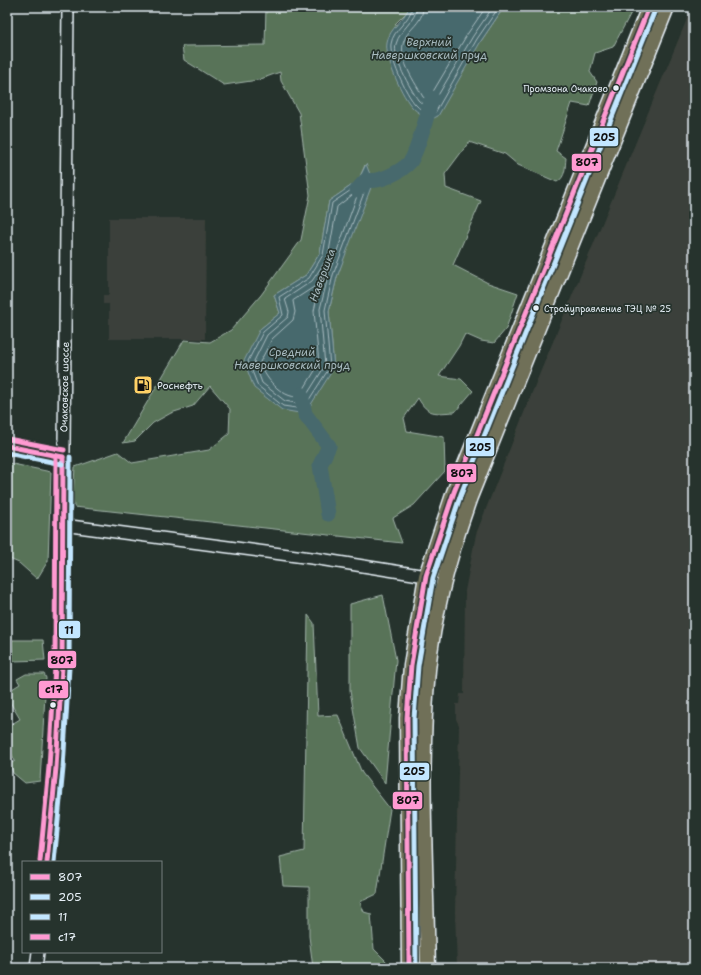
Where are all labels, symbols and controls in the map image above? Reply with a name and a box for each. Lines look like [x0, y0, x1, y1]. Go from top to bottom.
water label: Верхний Навершковский пруд [371, 35, 487, 63]
place label: Промзона Очаково [523, 83, 608, 95]
marker: Промзона Очаково [611, 83, 621, 93]
line badge: 205 [589, 127, 619, 147]
text: 205 [593, 130, 615, 145]
line badge: 807 [571, 153, 602, 172]
text: 807 [576, 155, 599, 170]
water label: Навершка [306, 246, 339, 304]
marker: Стройуправление ТЭЦ № 25 [531, 303, 541, 313]
place label: Стройуправление ТЭЦ № 25 [544, 303, 671, 315]
street label: Очаковское шоссе [57, 341, 72, 432]
water label: Средний Навершковский пруд [234, 345, 350, 373]
fuel station icon: Роснефть [132, 374, 154, 396]
place label: Роснефть [157, 379, 203, 392]
line badge: 205 [465, 437, 495, 457]
text: 205 [469, 440, 491, 455]
line badge: 807 [446, 463, 477, 483]
text: 807 [451, 466, 474, 481]
line badge: 11 [58, 620, 81, 639]
text: 11 [64, 623, 74, 638]
line badge: 807 [47, 650, 77, 669]
text: 807 [51, 653, 74, 668]
line badge: с17 [38, 680, 69, 699]
text: с17 [45, 682, 63, 697]
unlabelled marker [48, 700, 58, 710]
line badge: 205 [399, 762, 430, 781]
text: 205 [403, 764, 425, 779]
line badge: 807 [392, 791, 423, 810]
text: 807 [397, 793, 420, 808]
legend [22, 861, 162, 953]
text: 807 [58, 869, 82, 885]
text: 205 [58, 889, 82, 905]
text: 11 [58, 909, 68, 925]
text: с17 [58, 929, 76, 945]

